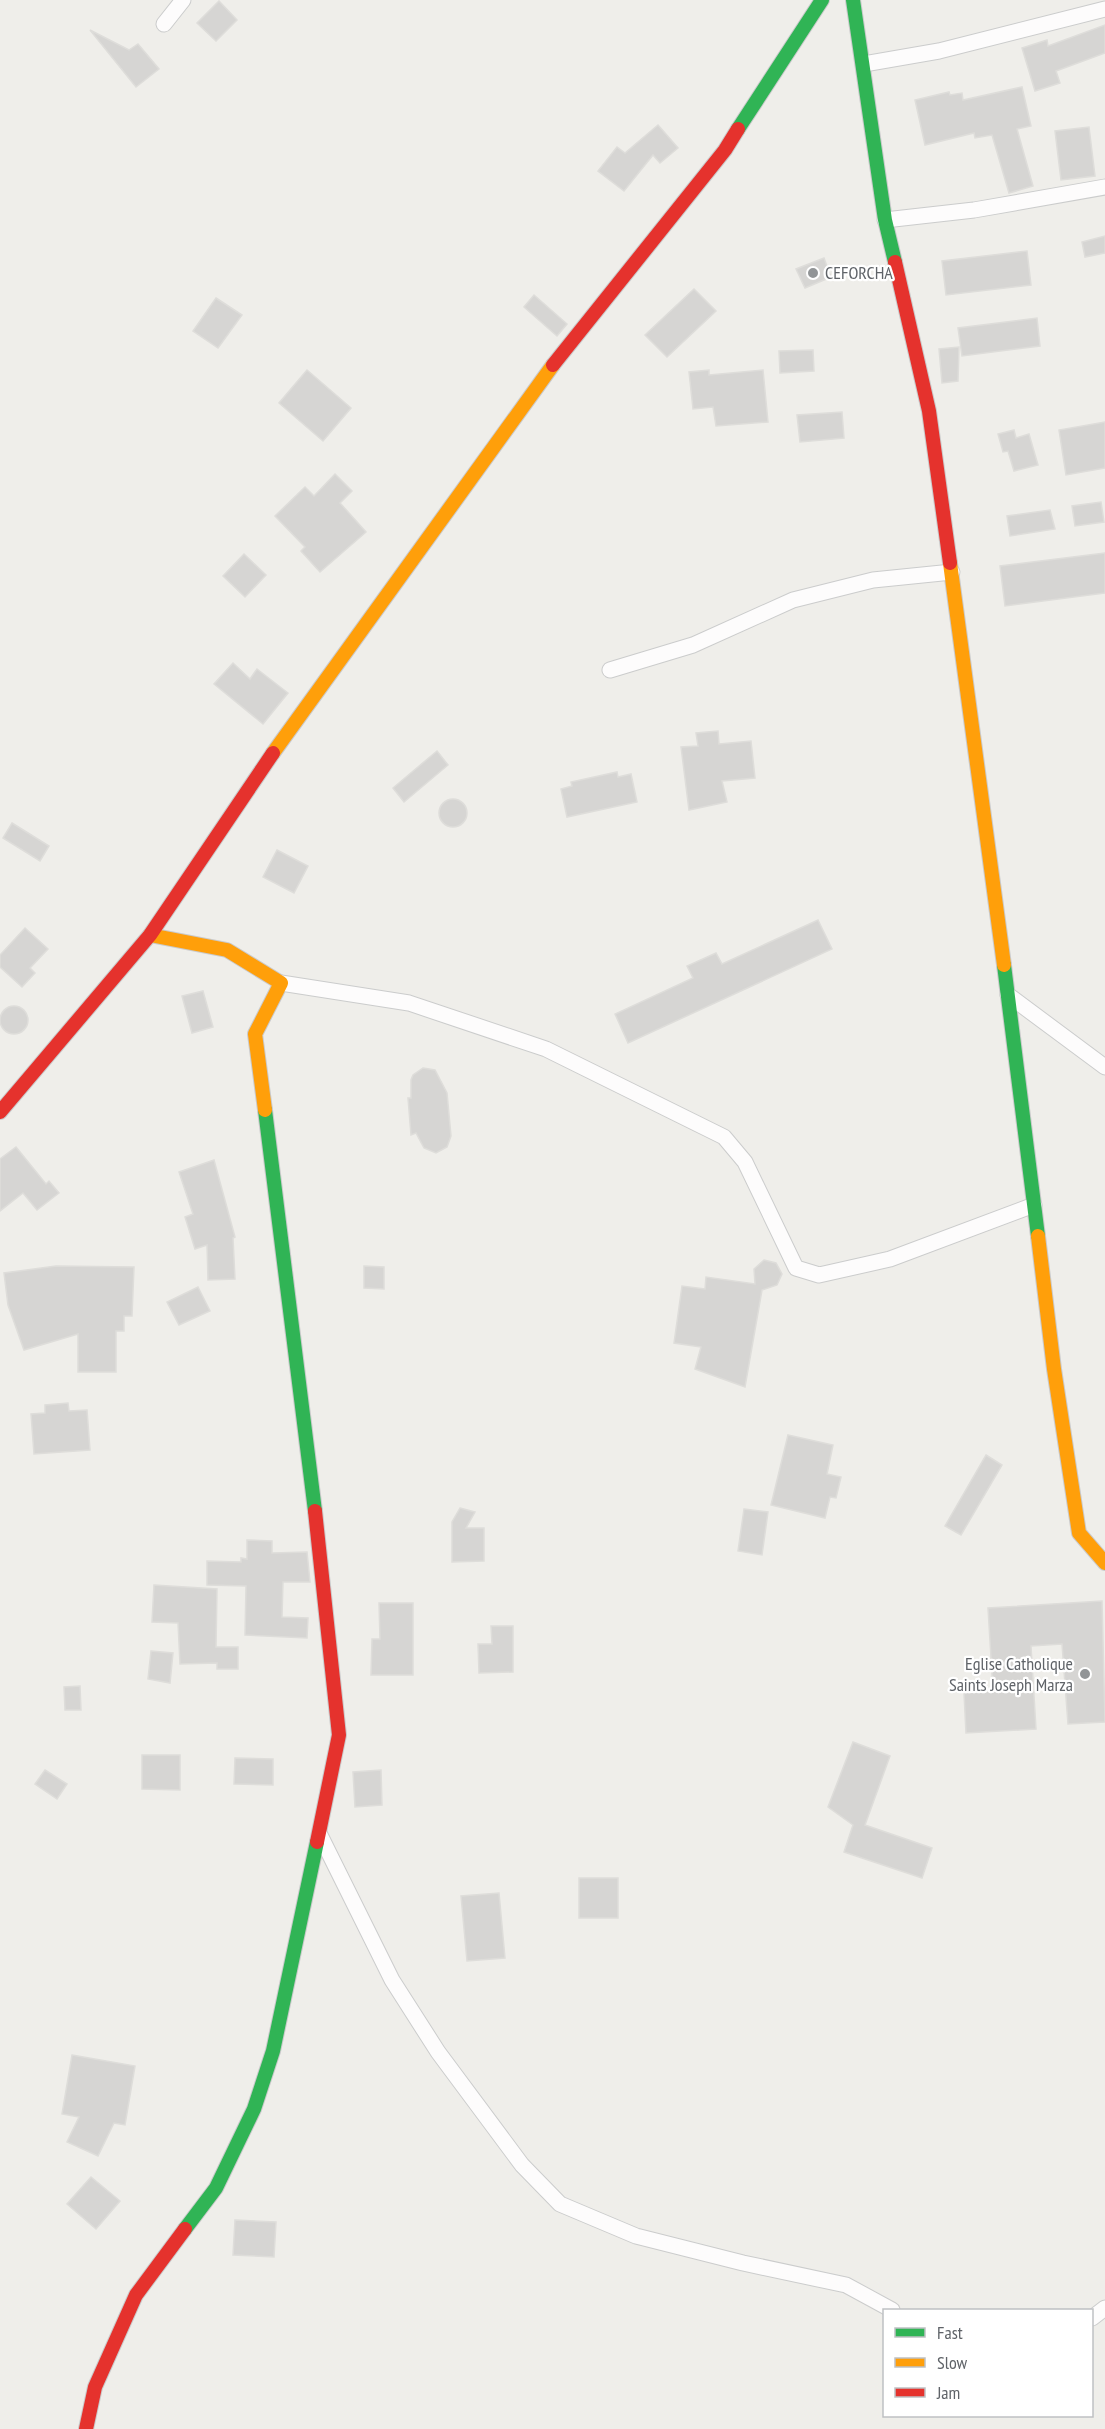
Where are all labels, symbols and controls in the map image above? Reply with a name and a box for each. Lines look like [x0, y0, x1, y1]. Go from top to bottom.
place label: CEFORCHA [825, 261, 893, 284]
marker: CEFORCHA [806, 266, 820, 280]
place label: Eglise Catholique Saints Joseph Marza [949, 1652, 1073, 1696]
marker: Eglise Catholique Saints Joseph Marza [1078, 1667, 1092, 1681]
legend [883, 2309, 1093, 2417]
text: Fast [937, 2321, 963, 2344]
text: Slow [937, 2351, 968, 2374]
text: Jam [936, 2381, 960, 2404]

